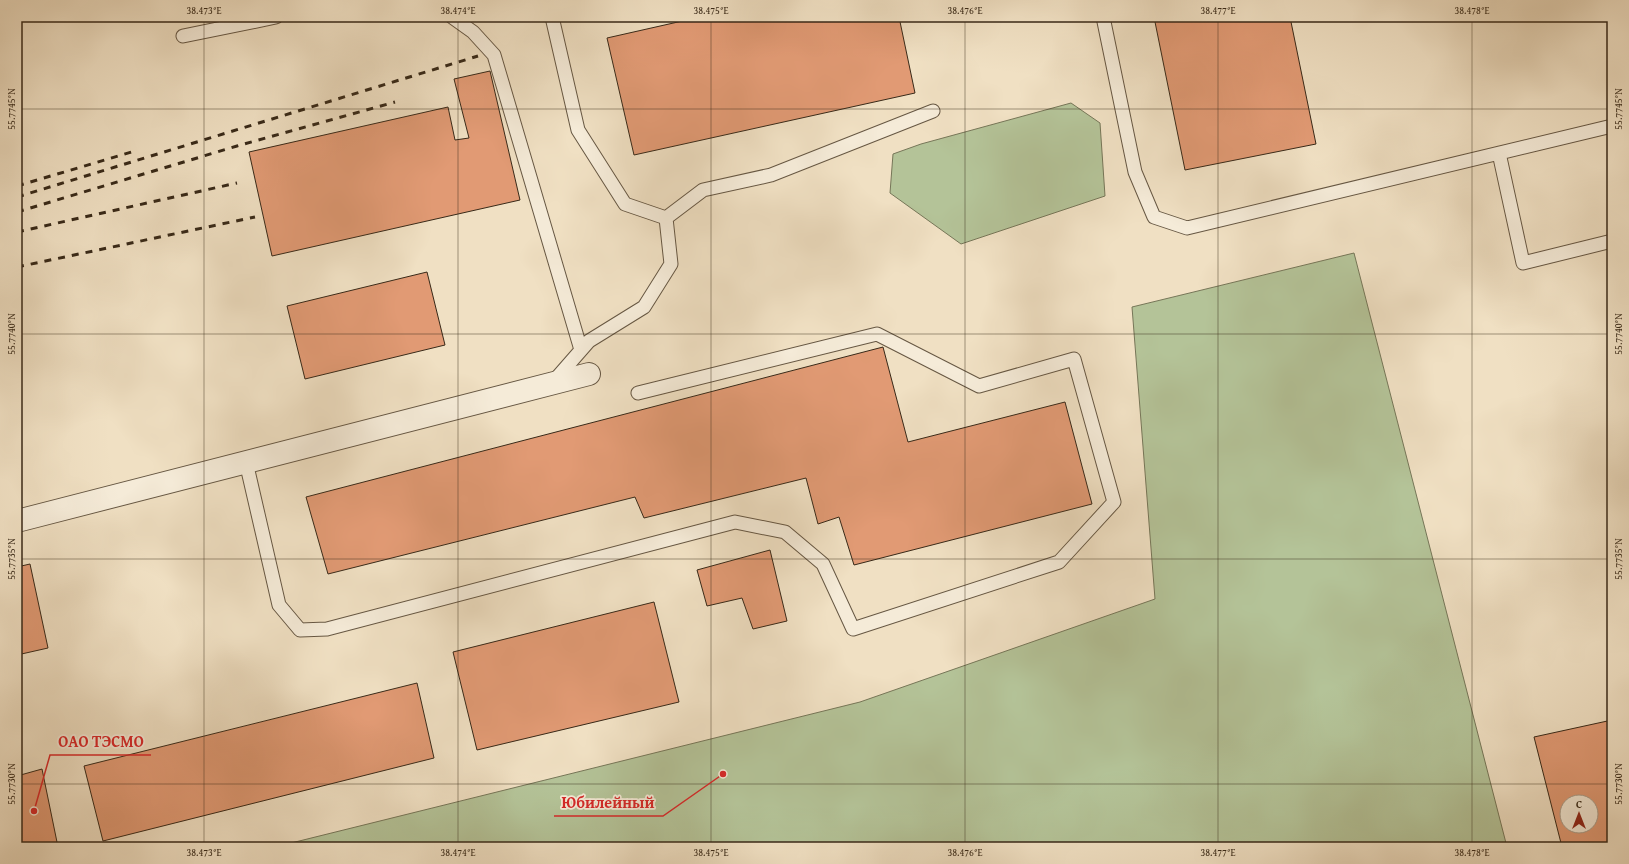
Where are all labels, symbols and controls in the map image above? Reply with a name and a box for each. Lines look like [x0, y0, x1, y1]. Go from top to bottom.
text: 38.473°E [186, 3, 222, 18]
text: 38.474°E [440, 3, 476, 18]
text: 38.475°E [693, 3, 729, 18]
text: 38.476°E [947, 3, 983, 18]
text: 38.477°E [1200, 3, 1236, 18]
text: 38.478°E [1454, 3, 1490, 18]
text: 55.7745°N [4, 88, 19, 130]
text: 55.7745°N [1611, 88, 1626, 130]
text: 55.7740°N [4, 313, 19, 355]
text: 55.7740°N [1611, 313, 1626, 355]
text: 55.7735°N [4, 538, 19, 580]
text: 55.7735°N [1611, 538, 1626, 580]
callout: ОАО ТЭСМО [50, 727, 151, 755]
text: ОАО ТЭСМО [58, 729, 144, 753]
text: 55.7730°N [4, 763, 19, 805]
text: 55.7730°N [1611, 763, 1626, 805]
callout: Юбилейный [554, 788, 663, 816]
text: Юбилейный [562, 790, 654, 814]
north arrow [1559, 794, 1599, 834]
text: С [1576, 796, 1582, 812]
text: 38.473°E [186, 845, 222, 860]
text: 38.474°E [440, 845, 476, 860]
text: 38.475°E [693, 845, 729, 860]
text: 38.476°E [947, 845, 983, 860]
text: 38.477°E [1200, 845, 1236, 860]
text: 38.478°E [1454, 845, 1490, 860]

